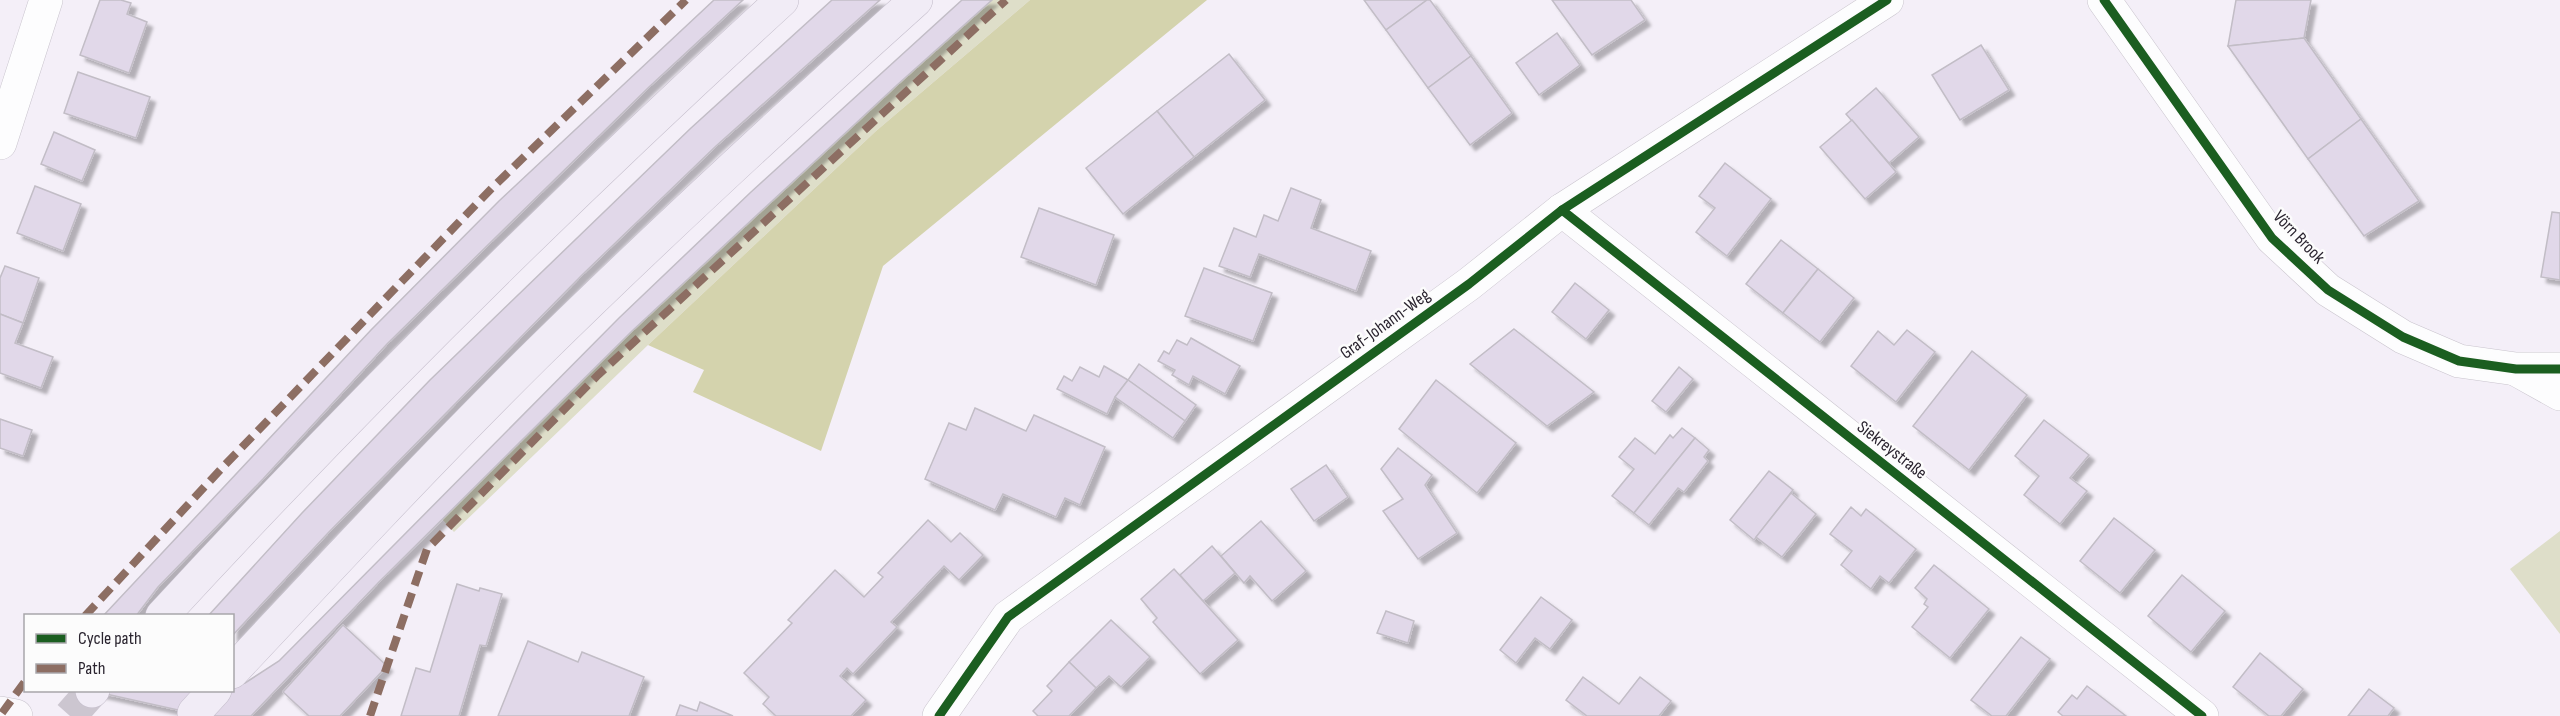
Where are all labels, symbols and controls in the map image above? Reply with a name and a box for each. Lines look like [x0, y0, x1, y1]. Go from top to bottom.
street label: Vörn Brook [2269, 206, 2329, 268]
street label: Graf-Johann-Weg [1336, 284, 1434, 364]
street label: Siekreystraße [1853, 416, 1931, 484]
legend [24, 614, 234, 692]
text: Cycle path [78, 628, 142, 649]
text: Path [78, 658, 106, 679]

